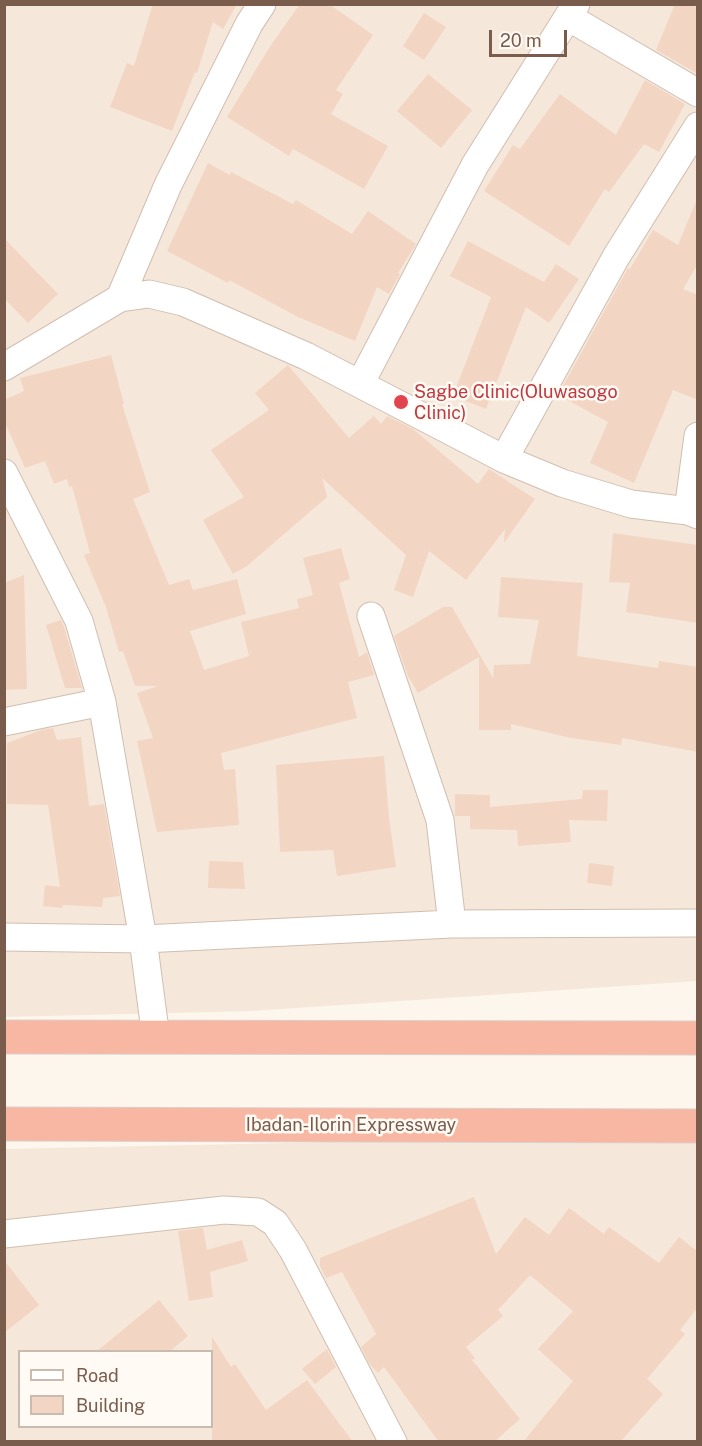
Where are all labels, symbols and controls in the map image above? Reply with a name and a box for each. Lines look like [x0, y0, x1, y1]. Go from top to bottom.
scale bar [492, 18, 570, 56]
text: 20 m [500, 30, 542, 51]
place label: Sagbe Clinic(Oluwasogo Clinic) [414, 381, 618, 424]
marker: Sagbe Clinic(Oluwasogo Clinic) [392, 393, 410, 411]
street label: Ibadan-Ilorin Expressway [246, 1114, 456, 1136]
legend [18, 1350, 213, 1428]
text: Road [76, 1365, 119, 1386]
text: Building [76, 1395, 145, 1416]

